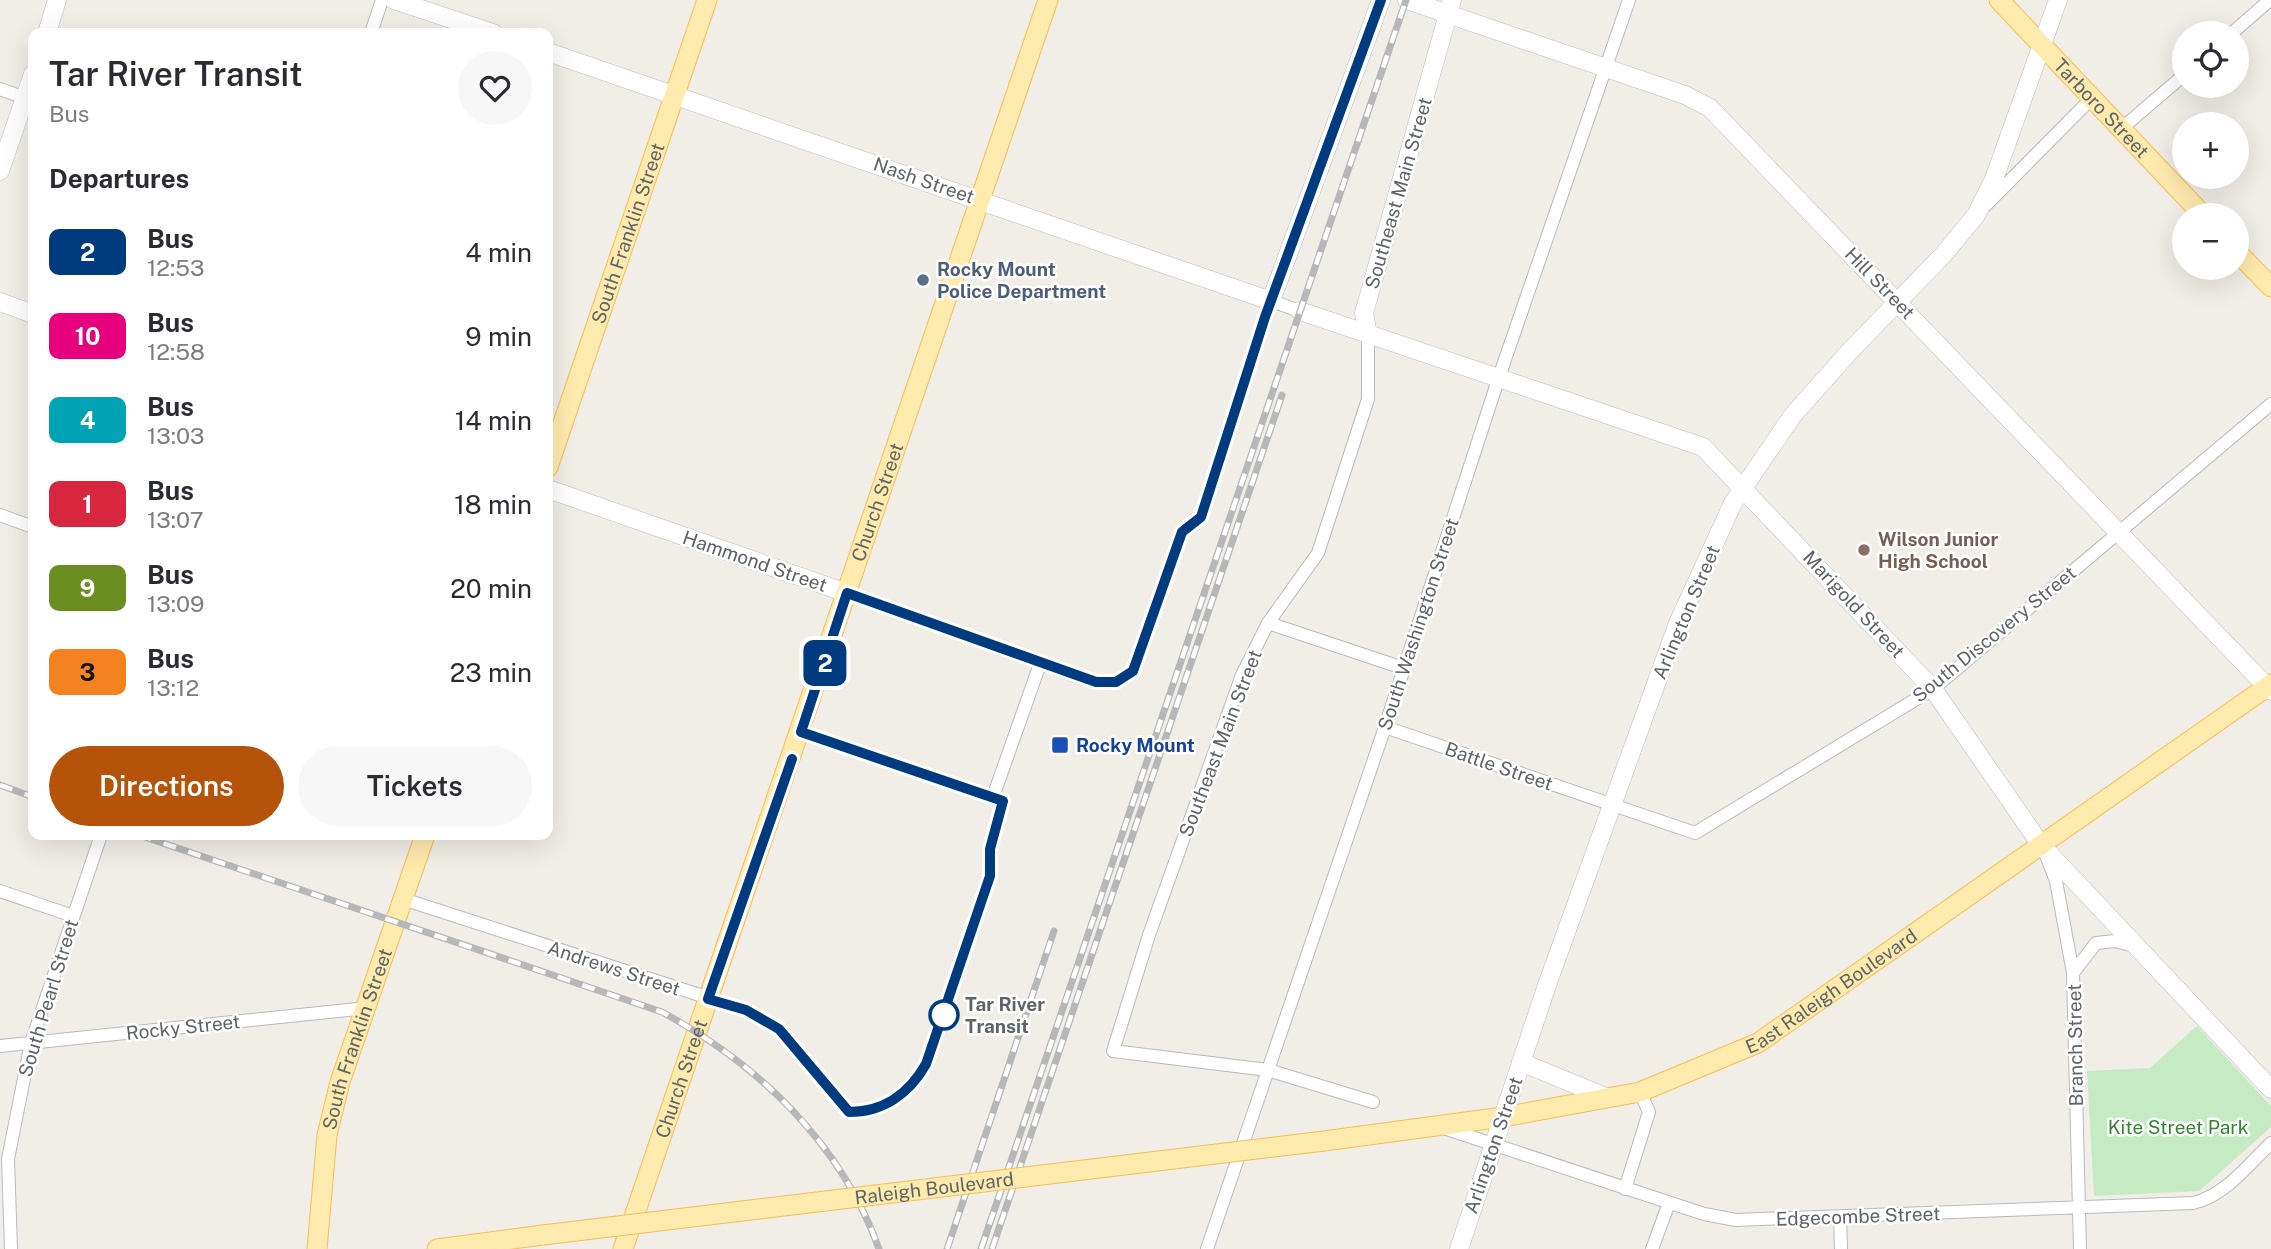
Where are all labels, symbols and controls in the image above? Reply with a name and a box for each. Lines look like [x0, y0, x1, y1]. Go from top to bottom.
map controls [2172, 21, 2249, 280]
button: locate [2172, 21, 2249, 98]
button: heart [458, 51, 532, 125]
street label: Tarboro Street [2049, 54, 2154, 162]
text: Tar River Transit [49, 55, 302, 93]
street label: Southeast Main Street [1360, 95, 1436, 291]
text: Bus [49, 100, 89, 127]
button: + [2172, 112, 2249, 189]
street label: South Franklin Street [587, 140, 669, 327]
street label: Nash Street [871, 152, 977, 208]
text: Departures [49, 163, 189, 194]
button: − [2172, 203, 2249, 280]
text: Bus [147, 223, 194, 254]
text: 4 min [465, 237, 532, 268]
text: 2 [80, 238, 95, 266]
street label: Hill Street [1841, 243, 1919, 323]
text: 12:53 [147, 254, 204, 281]
place label: Rocky Mount Police Department [937, 258, 1106, 302]
marker: Rocky Mount Police Department [915, 272, 931, 288]
text: Bus [147, 307, 194, 338]
text: 9 min [465, 321, 532, 352]
text: 10 [75, 322, 100, 350]
text: 12:58 [147, 338, 205, 365]
text: Bus [147, 391, 194, 422]
text: 14 min [455, 405, 532, 436]
text: 4 [80, 406, 95, 434]
text: 13:03 [147, 422, 204, 449]
street label: Church Street [847, 440, 908, 564]
text: Bus [147, 475, 194, 506]
text: 18 min [454, 489, 532, 520]
text: 1 [82, 490, 93, 518]
text: 13:07 [147, 506, 204, 533]
street label: South Washington Street [1373, 515, 1463, 733]
street label: Hammond Street [680, 526, 830, 596]
place label: Wilson Junior High School [1878, 528, 1998, 572]
street label: Arlington Street [1648, 542, 1724, 682]
marker: Wilson Junior High School [1856, 542, 1872, 558]
street label: Marigold Street [1799, 546, 1909, 662]
text: Bus [147, 559, 194, 590]
street label: South Discovery Street [1908, 561, 2080, 707]
text: 20 min [450, 573, 532, 604]
text: 9 [80, 574, 95, 602]
text: 13:09 [147, 590, 204, 617]
line badge: 2 [802, 640, 848, 686]
text: Bus [147, 643, 194, 674]
street label: Southeast Main Street [1174, 646, 1266, 840]
text: 2 [817, 649, 833, 677]
text: 23 min [450, 657, 532, 688]
text: 3 [80, 658, 95, 686]
text: 13:12 [147, 674, 199, 701]
place label: Rocky Mount [1076, 734, 1195, 756]
marker: Rocky Mount [1050, 735, 1070, 755]
street label: Battle Street [1442, 737, 1556, 795]
button: Directions [49, 746, 284, 826]
button: Tickets [298, 746, 532, 826]
street label: South Pearl Street [14, 916, 82, 1080]
street label: East Raleigh Boulevard [1742, 924, 1921, 1058]
street label: Andrews Street [545, 936, 683, 1000]
street label: South Franklin Street [318, 945, 396, 1132]
street label: Branch Street [2063, 984, 2087, 1106]
place label: Tar River Transit [965, 993, 1045, 1037]
marker: Tar River Transit [929, 1000, 959, 1030]
street label: Rocky Street [125, 1010, 241, 1044]
street label: Church Street [651, 1016, 711, 1141]
street label: Arlington Street [1459, 1074, 1527, 1216]
park label: Kite Street Park [2108, 1116, 2249, 1138]
street label: Raleigh Boulevard [853, 1167, 1015, 1208]
street label: Edgecombe Street [1775, 1202, 1941, 1230]

